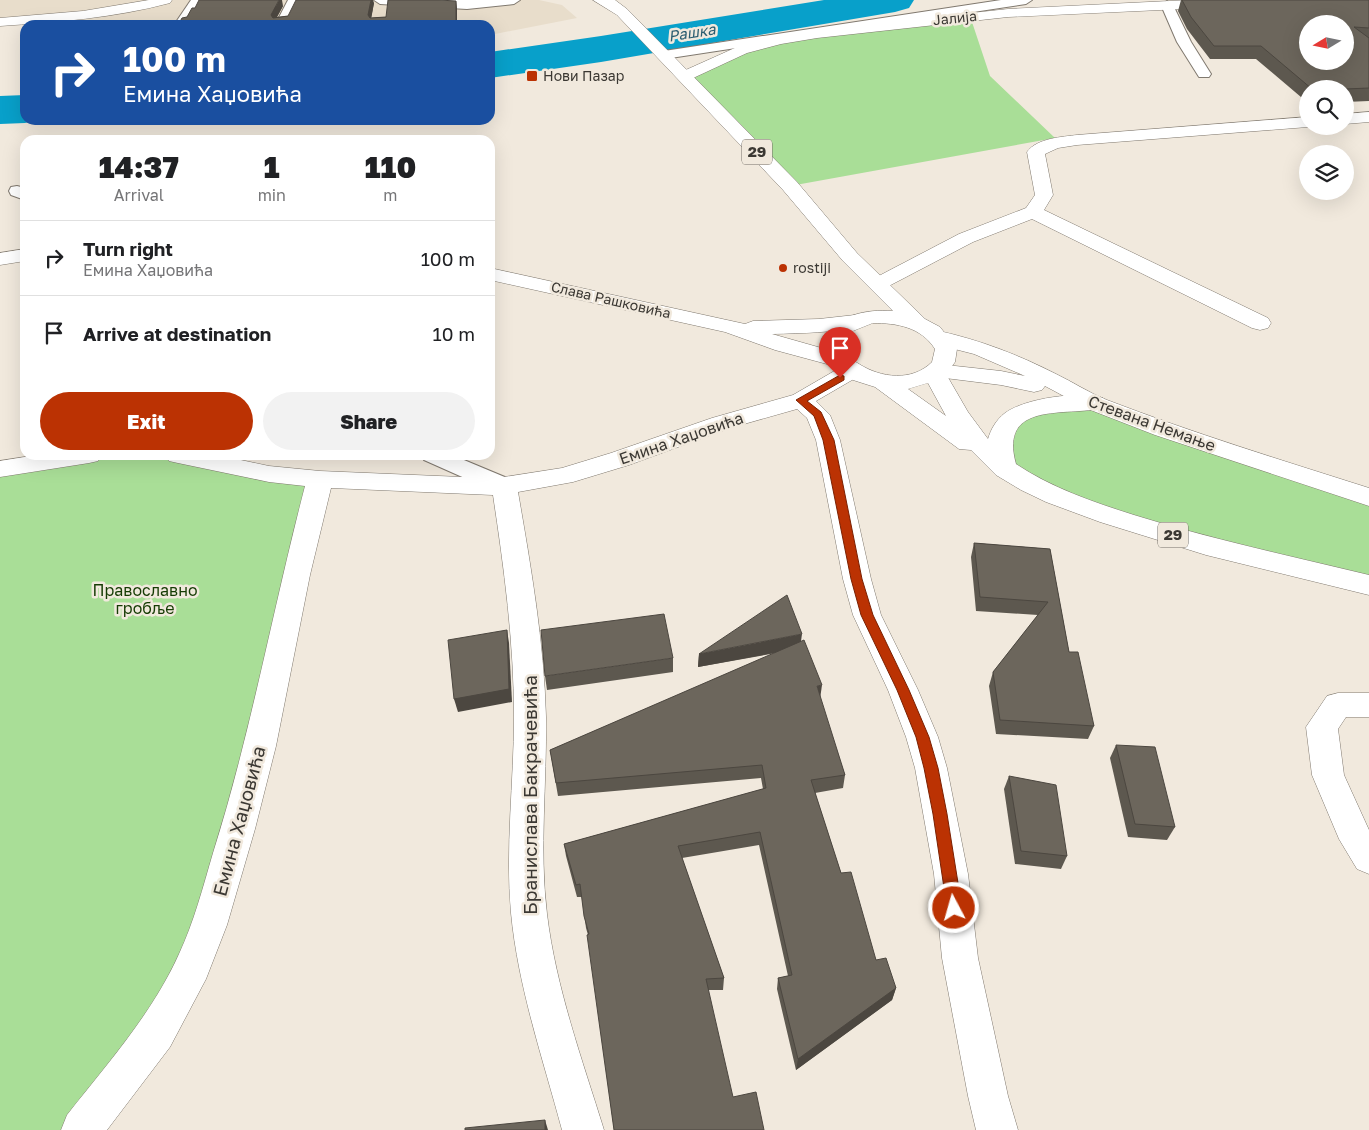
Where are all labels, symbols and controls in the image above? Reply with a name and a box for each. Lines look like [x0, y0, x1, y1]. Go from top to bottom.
street label: Јалија [932, 7, 978, 28]
north arrow [1299, 15, 1354, 70]
map controls [1299, 15, 1354, 200]
water label: Рашка [667, 19, 717, 45]
text: 100 m [123, 38, 226, 80]
icon: right [40, 40, 105, 105]
place label: Нови Пазар [543, 67, 624, 84]
marker: Нови Пазар [525, 69, 539, 83]
text: Емина Хаџовића [123, 80, 302, 107]
button: search [1299, 80, 1354, 135]
road number: 29 [742, 140, 772, 164]
button: layers [1299, 145, 1354, 200]
text: 14:37 [99, 149, 179, 185]
text: 1 [264, 149, 280, 185]
text: 110 [365, 149, 416, 185]
text: Arrival [114, 185, 164, 205]
text: min [258, 185, 286, 205]
text: m [383, 185, 398, 205]
text: Turn right [83, 237, 173, 260]
icon: right [40, 244, 68, 272]
text: 100 m [421, 247, 475, 270]
place label: rostiji [793, 259, 831, 276]
text: Емина Хаџовића [83, 260, 213, 280]
marker: rostiji [777, 262, 789, 274]
street label: Слава Рашковића [550, 277, 673, 322]
icon: arrive [40, 319, 68, 347]
text: Arrive at destination [83, 322, 271, 345]
text: 10 m [432, 322, 475, 345]
pin [819, 327, 861, 378]
icon: arrive [826, 334, 854, 362]
street label: Стевана Немање [1086, 391, 1218, 455]
button: Exit [40, 392, 253, 450]
button: Share [263, 392, 475, 450]
street label: Емина Хаџовића [616, 407, 746, 469]
road number: 29 [1158, 522, 1188, 548]
park label: Православно гробље [92, 580, 198, 618]
street label: Бранислава Бакрачевића [518, 675, 541, 915]
street label: Емина Хаџовића [207, 743, 270, 898]
position arrow [927, 881, 979, 933]

